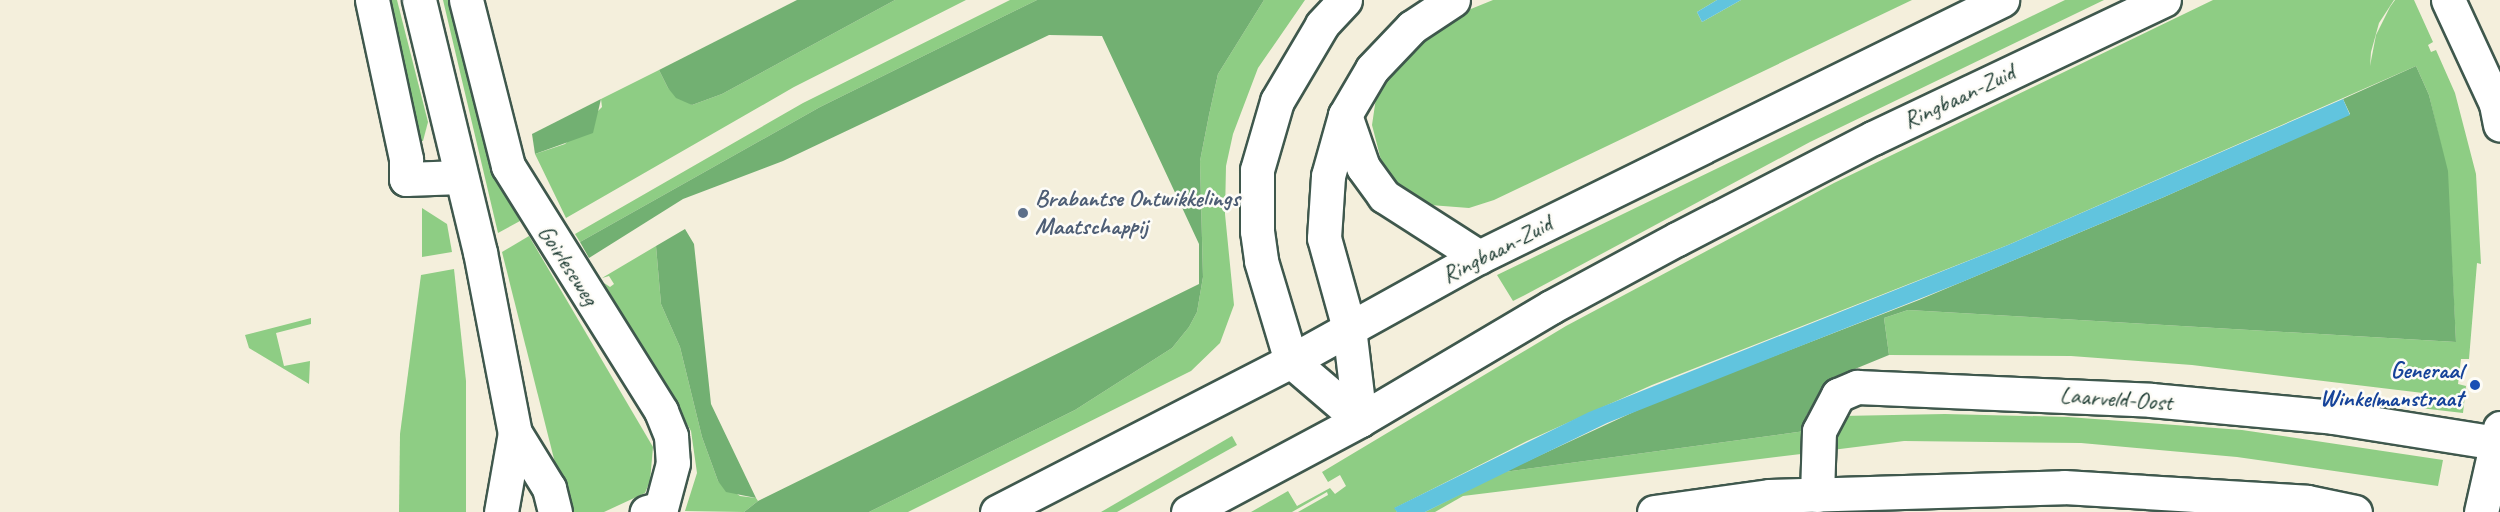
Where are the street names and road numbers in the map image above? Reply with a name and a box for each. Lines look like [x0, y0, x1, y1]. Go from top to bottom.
street label: Ringbaan-Zuid [1899, 59, 2019, 135]
street label: Ringbaan-Zuid [1437, 210, 1557, 290]
street label: Goirleseweg [531, 219, 605, 311]
street label: Laarveld-Oost [2059, 381, 2173, 417]

